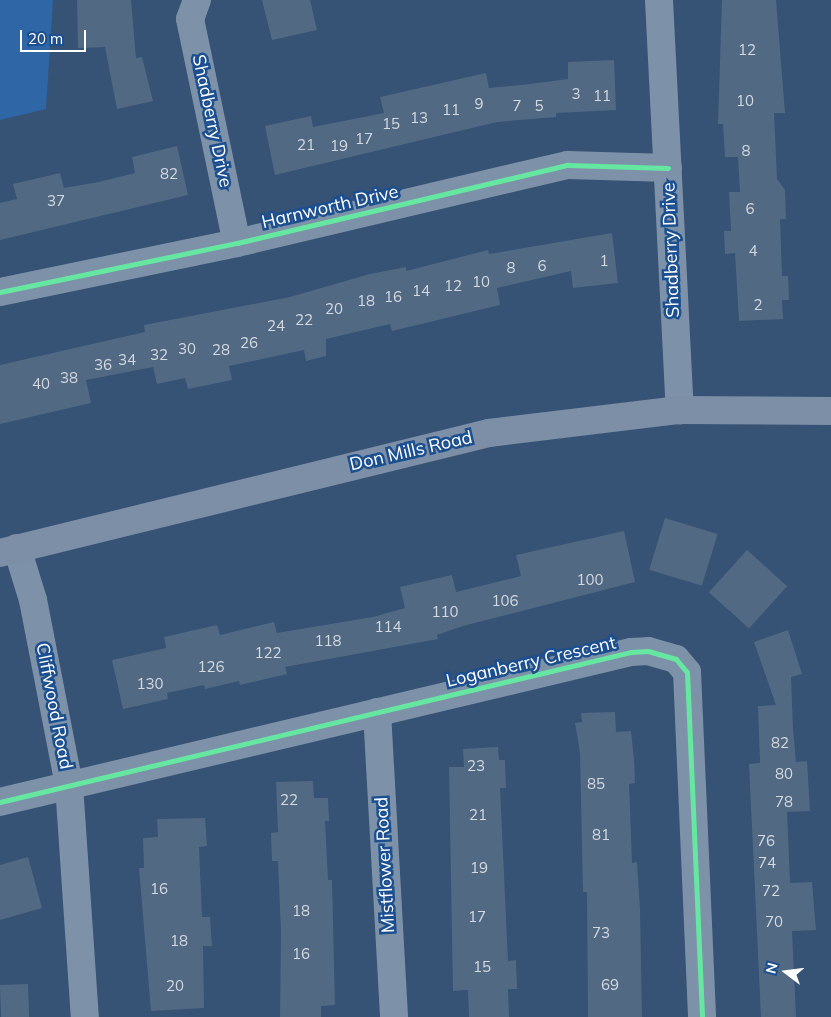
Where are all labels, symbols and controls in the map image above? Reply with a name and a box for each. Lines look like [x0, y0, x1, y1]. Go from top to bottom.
scale bar [22, 20, 89, 52]
text: 20 m [28, 29, 63, 48]
house number: 12 [738, 41, 756, 59]
street label: Shadberry Drive [187, 53, 237, 189]
house number: 3 [572, 85, 580, 103]
house number: 11 [593, 87, 611, 105]
house number: 10 [736, 92, 754, 110]
house number: 9 [475, 95, 483, 113]
house number: 7 [513, 97, 521, 115]
house number: 5 [535, 97, 543, 115]
house number: 11 [442, 101, 460, 119]
house number: 13 [410, 109, 428, 127]
house number: 15 [382, 115, 400, 133]
house number: 17 [355, 130, 373, 148]
house number: 21 [297, 136, 315, 154]
house number: 19 [330, 137, 348, 155]
house number: 8 [742, 142, 750, 160]
house number: 82 [160, 165, 178, 183]
street label: Harnworth Drive [260, 181, 400, 233]
street label: Shadberry Drive [658, 182, 684, 318]
house number: 37 [47, 192, 65, 210]
house number: 6 [746, 200, 754, 218]
house number: 4 [749, 242, 757, 260]
house number: 1 [600, 252, 608, 270]
house number: 6 [538, 257, 546, 275]
house number: 8 [507, 259, 515, 277]
house number: 10 [472, 273, 490, 291]
house number: 12 [444, 277, 462, 295]
house number: 14 [412, 282, 430, 300]
house number: 16 [384, 288, 402, 306]
house number: 18 [357, 292, 375, 310]
house number: 2 [754, 296, 762, 314]
house number: 20 [325, 300, 343, 318]
house number: 22 [295, 311, 313, 329]
house number: 24 [267, 317, 285, 335]
house number: 26 [240, 334, 258, 352]
house number: 30 [178, 340, 196, 358]
house number: 28 [212, 341, 230, 359]
house number: 32 [150, 346, 168, 364]
house number: 34 [118, 351, 136, 369]
house number: 36 [94, 356, 112, 374]
house number: 38 [60, 369, 78, 387]
house number: 40 [32, 375, 50, 393]
street label: Don Mills Road [348, 426, 474, 476]
house number: 100 [577, 571, 603, 589]
house number: 106 [492, 592, 518, 610]
house number: 110 [432, 603, 458, 621]
house number: 114 [375, 618, 401, 636]
house number: 118 [315, 632, 341, 650]
street label: Loganberry Crescent [444, 632, 618, 692]
street label: Cliffwood Road [31, 641, 77, 771]
house number: 122 [255, 644, 281, 662]
house number: 126 [198, 658, 224, 676]
house number: 130 [137, 675, 163, 693]
house number: 82 [771, 734, 789, 752]
house number: 23 [467, 757, 485, 775]
house number: 80 [775, 765, 793, 783]
house number: 85 [587, 775, 605, 793]
house number: 22 [280, 791, 298, 809]
house number: 78 [775, 793, 793, 811]
street label: Mistflower Road [371, 796, 399, 934]
house number: 21 [469, 806, 487, 824]
house number: 81 [592, 826, 610, 844]
house number: 76 [757, 832, 775, 850]
house number: 74 [758, 854, 776, 872]
house number: 19 [470, 859, 488, 877]
house number: 16 [150, 880, 168, 898]
house number: 72 [762, 882, 780, 900]
house number: 18 [292, 902, 310, 920]
house number: 17 [468, 908, 486, 926]
house number: 70 [765, 913, 783, 931]
house number: 73 [592, 924, 610, 942]
house number: 18 [170, 932, 188, 950]
house number: 16 [292, 945, 310, 963]
north arrow [761, 947, 811, 997]
house number: 15 [473, 958, 491, 976]
text: N [761, 961, 782, 976]
house number: 69 [601, 976, 619, 994]
house number: 20 [166, 977, 184, 995]

